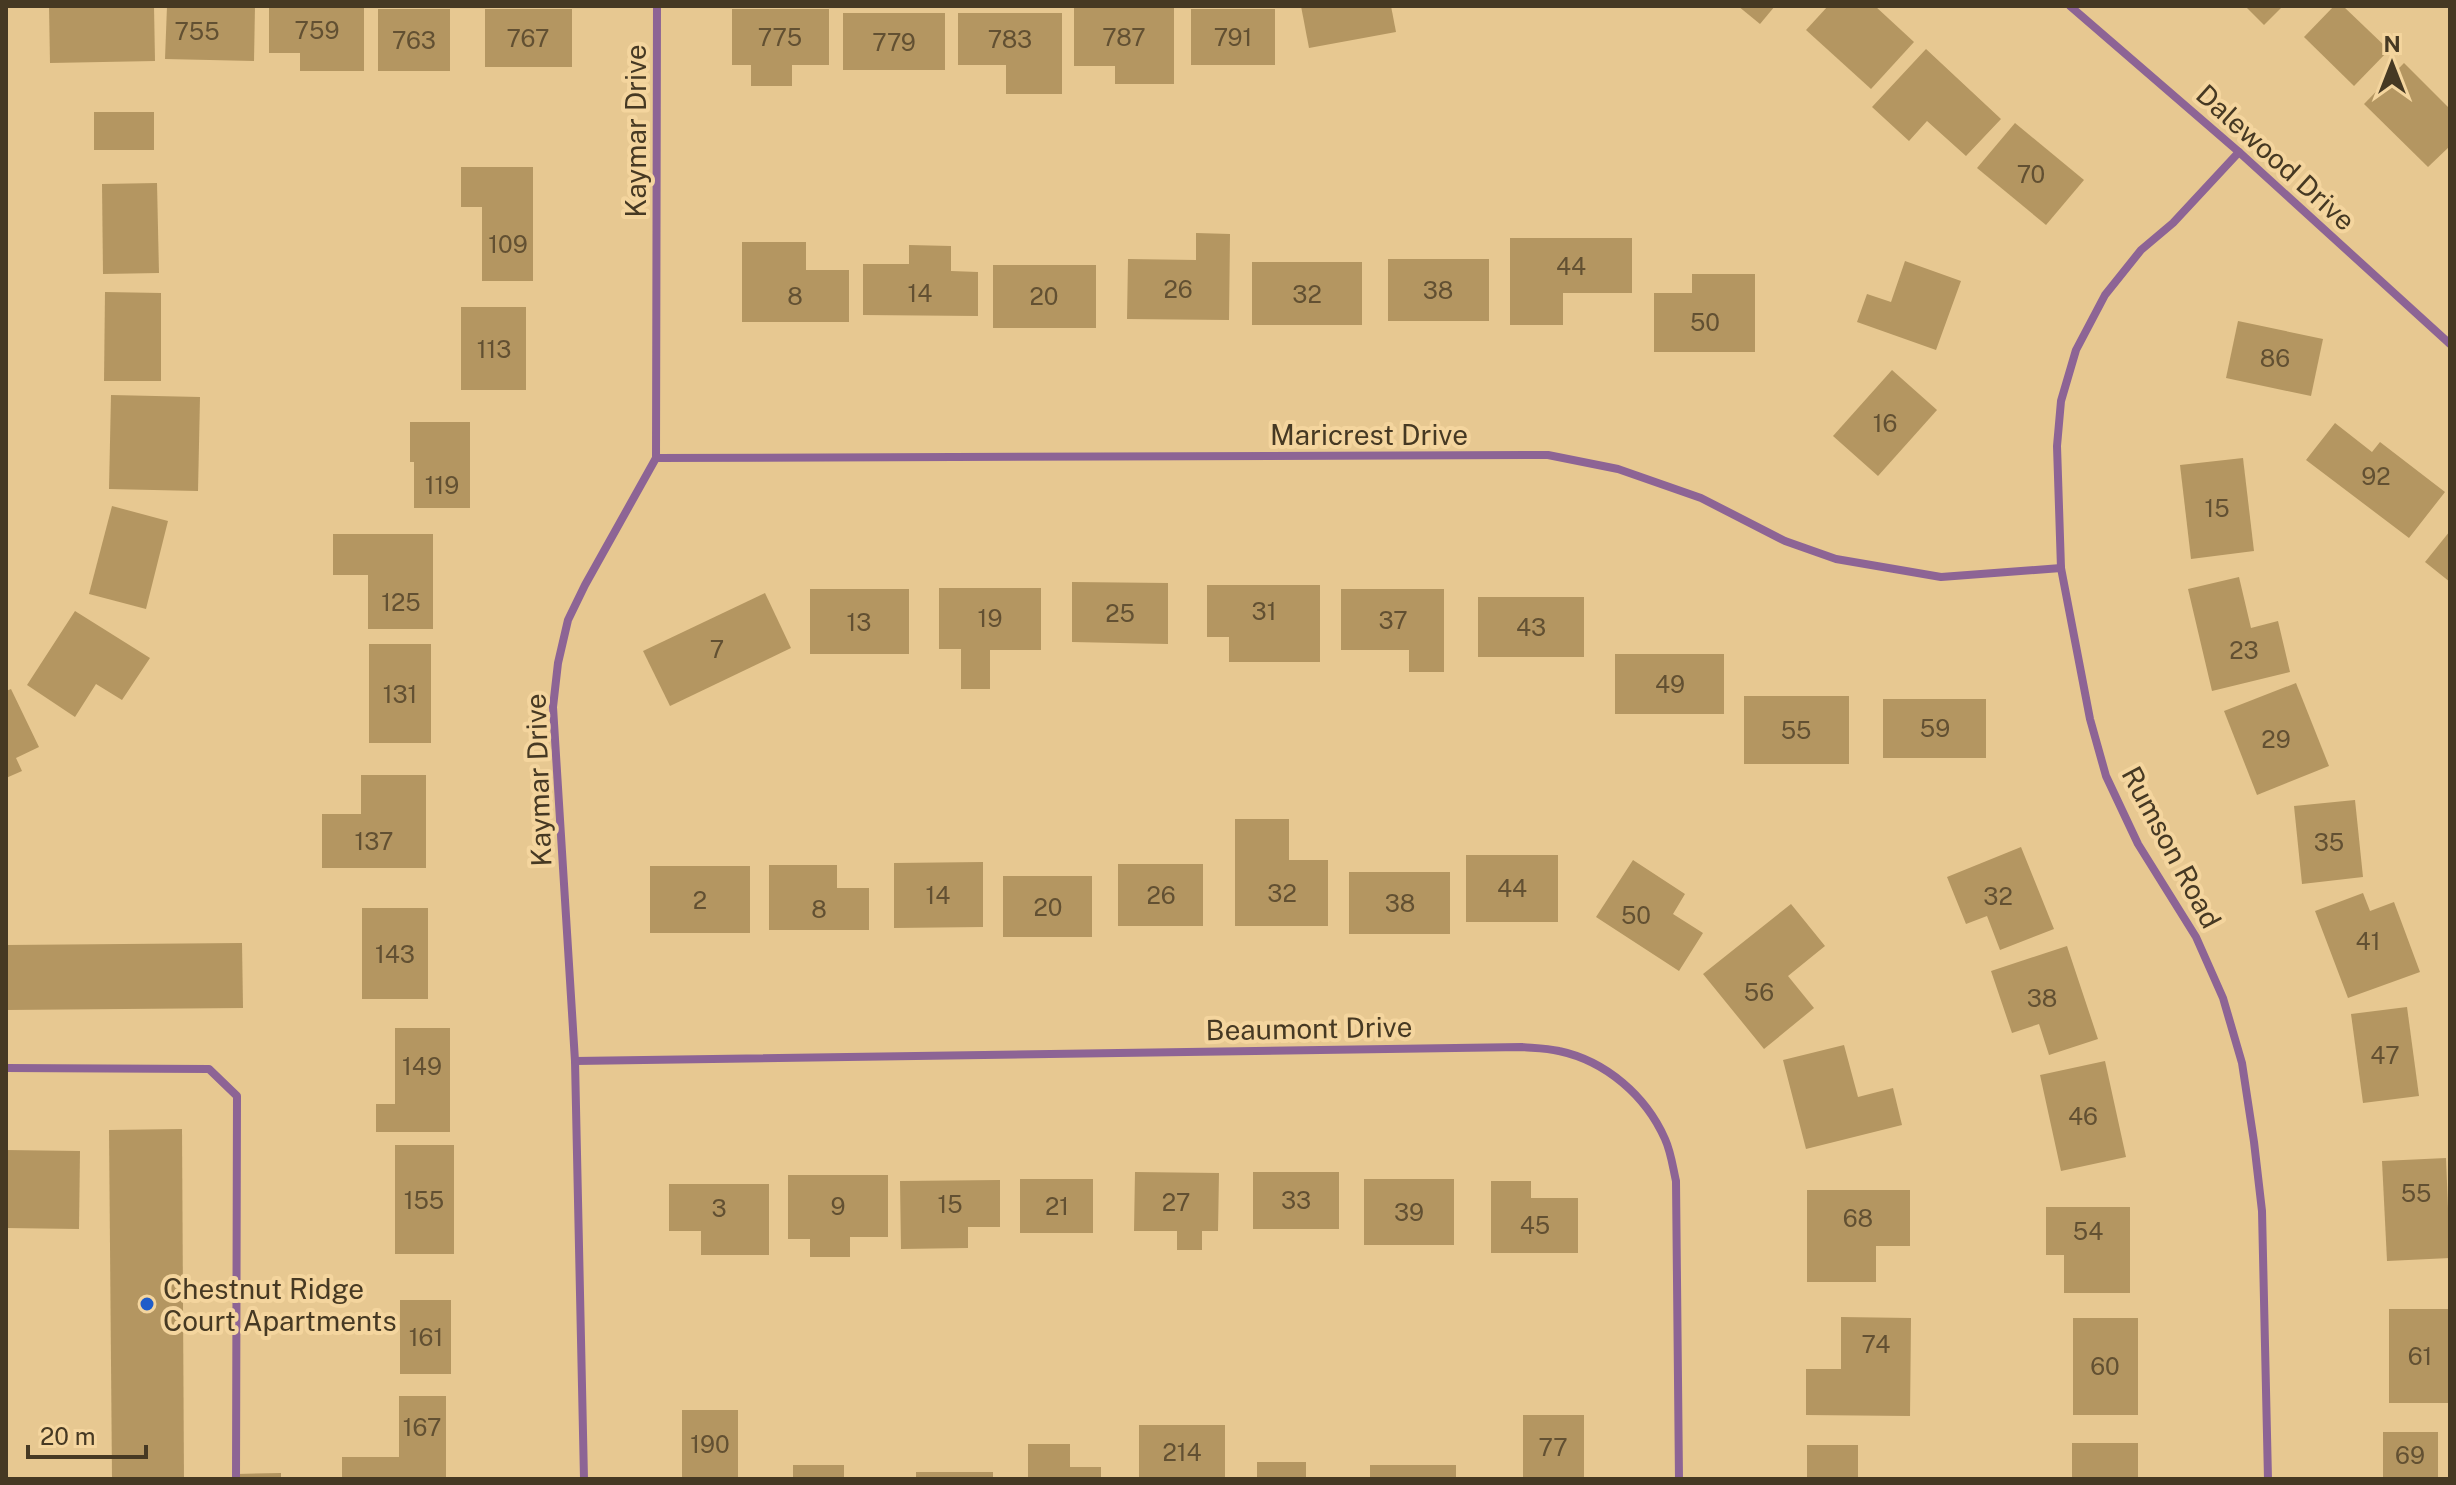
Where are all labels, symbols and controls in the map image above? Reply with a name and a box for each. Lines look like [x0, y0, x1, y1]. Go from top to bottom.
house number: 759 [295, 16, 339, 44]
house number: 755 [174, 17, 220, 45]
house number: 775 [758, 23, 802, 51]
house number: 787 [1102, 23, 1146, 51]
house number: 791 [1214, 23, 1252, 51]
house number: 767 [507, 24, 549, 52]
north arrow [2352, 24, 2432, 104]
house number: 783 [988, 25, 1032, 53]
house number: 763 [392, 26, 436, 54]
house number: 779 [872, 28, 916, 56]
text: N [2383, 31, 2401, 57]
street label: Kaymar Drive [619, 44, 652, 218]
street label: Dalewood Drive [2190, 77, 2362, 237]
house number: 70 [2017, 160, 2045, 188]
house number: 109 [488, 230, 528, 258]
house number: 44 [1556, 252, 1586, 280]
house number: 26 [1163, 275, 1193, 303]
house number: 38 [1423, 276, 1453, 304]
house number: 14 [908, 279, 932, 307]
house number: 32 [1292, 280, 1322, 308]
house number: 8 [787, 282, 803, 310]
house number: 20 [1030, 282, 1059, 310]
house number: 50 [1690, 308, 1720, 336]
house number: 113 [477, 335, 511, 363]
house number: 86 [2260, 344, 2290, 372]
house number: 16 [1873, 409, 1897, 437]
street label: Maricrest Drive [1270, 418, 1468, 451]
house number: 92 [2361, 462, 2391, 490]
house number: 119 [425, 471, 459, 499]
house number: 15 [2204, 494, 2230, 522]
house number: 125 [381, 588, 421, 616]
house number: 31 [1252, 597, 1276, 625]
house number: 25 [1105, 599, 1135, 627]
house number: 19 [978, 604, 1002, 632]
house number: 37 [1378, 606, 1408, 634]
house number: 13 [847, 608, 871, 636]
house number: 43 [1516, 613, 1546, 641]
house number: 7 [710, 635, 724, 663]
house number: 23 [2229, 636, 2259, 664]
house number: 49 [1655, 670, 1685, 698]
house number: 131 [383, 680, 417, 708]
street label: Kaymar Drive [518, 693, 558, 867]
house number: 59 [1920, 714, 1950, 742]
house number: 55 [1781, 716, 1811, 744]
house number: 29 [2261, 725, 2291, 753]
street label: Rumson Road [2116, 760, 2228, 934]
house number: 137 [355, 827, 393, 855]
house number: 35 [2314, 828, 2344, 856]
house number: 44 [1497, 874, 1527, 902]
house number: 32 [1267, 879, 1297, 907]
house number: 14 [926, 881, 950, 909]
house number: 26 [1146, 881, 1176, 909]
house number: 32 [1983, 882, 2013, 910]
house number: 2 [693, 886, 707, 914]
house number: 38 [1385, 889, 1415, 917]
house number: 20 [1034, 893, 1063, 921]
house number: 8 [811, 895, 827, 923]
house number: 50 [1621, 901, 1651, 929]
house number: 41 [2356, 927, 2380, 955]
house number: 143 [375, 940, 415, 968]
house number: 56 [1744, 978, 1774, 1006]
house number: 38 [2027, 984, 2057, 1012]
street label: Beaumont Drive [1205, 1010, 1413, 1046]
house number: 47 [2370, 1041, 2400, 1069]
house number: 149 [402, 1052, 442, 1080]
house number: 46 [2068, 1102, 2098, 1130]
house number: 55 [2401, 1179, 2431, 1207]
house number: 155 [404, 1186, 444, 1214]
house number: 33 [1281, 1186, 1311, 1214]
house number: 27 [1162, 1188, 1190, 1216]
house number: 15 [937, 1190, 963, 1218]
house number: 9 [831, 1192, 846, 1220]
house number: 21 [1045, 1192, 1069, 1220]
house number: 3 [711, 1194, 727, 1222]
house number: 39 [1394, 1198, 1424, 1226]
house number: 68 [1843, 1204, 1873, 1232]
house number: 45 [1520, 1211, 1550, 1239]
house number: 54 [2073, 1217, 2103, 1245]
place label: Chestnut Ridge Court Apartments [163, 1272, 397, 1337]
marker: Chestnut Ridge Court Apartments [138, 1295, 156, 1313]
house number: 161 [409, 1323, 443, 1351]
house number: 74 [1862, 1330, 1890, 1358]
house number: 61 [2408, 1342, 2432, 1370]
house number: 60 [2090, 1352, 2120, 1380]
scale bar [28, 1409, 146, 1459]
house number: 167 [403, 1413, 441, 1441]
text: 20 m [40, 1422, 96, 1450]
house number: 190 [690, 1430, 730, 1458]
house number: 77 [1538, 1433, 1568, 1461]
house number: 214 [1162, 1438, 1202, 1466]
house number: 69 [2395, 1441, 2425, 1469]

